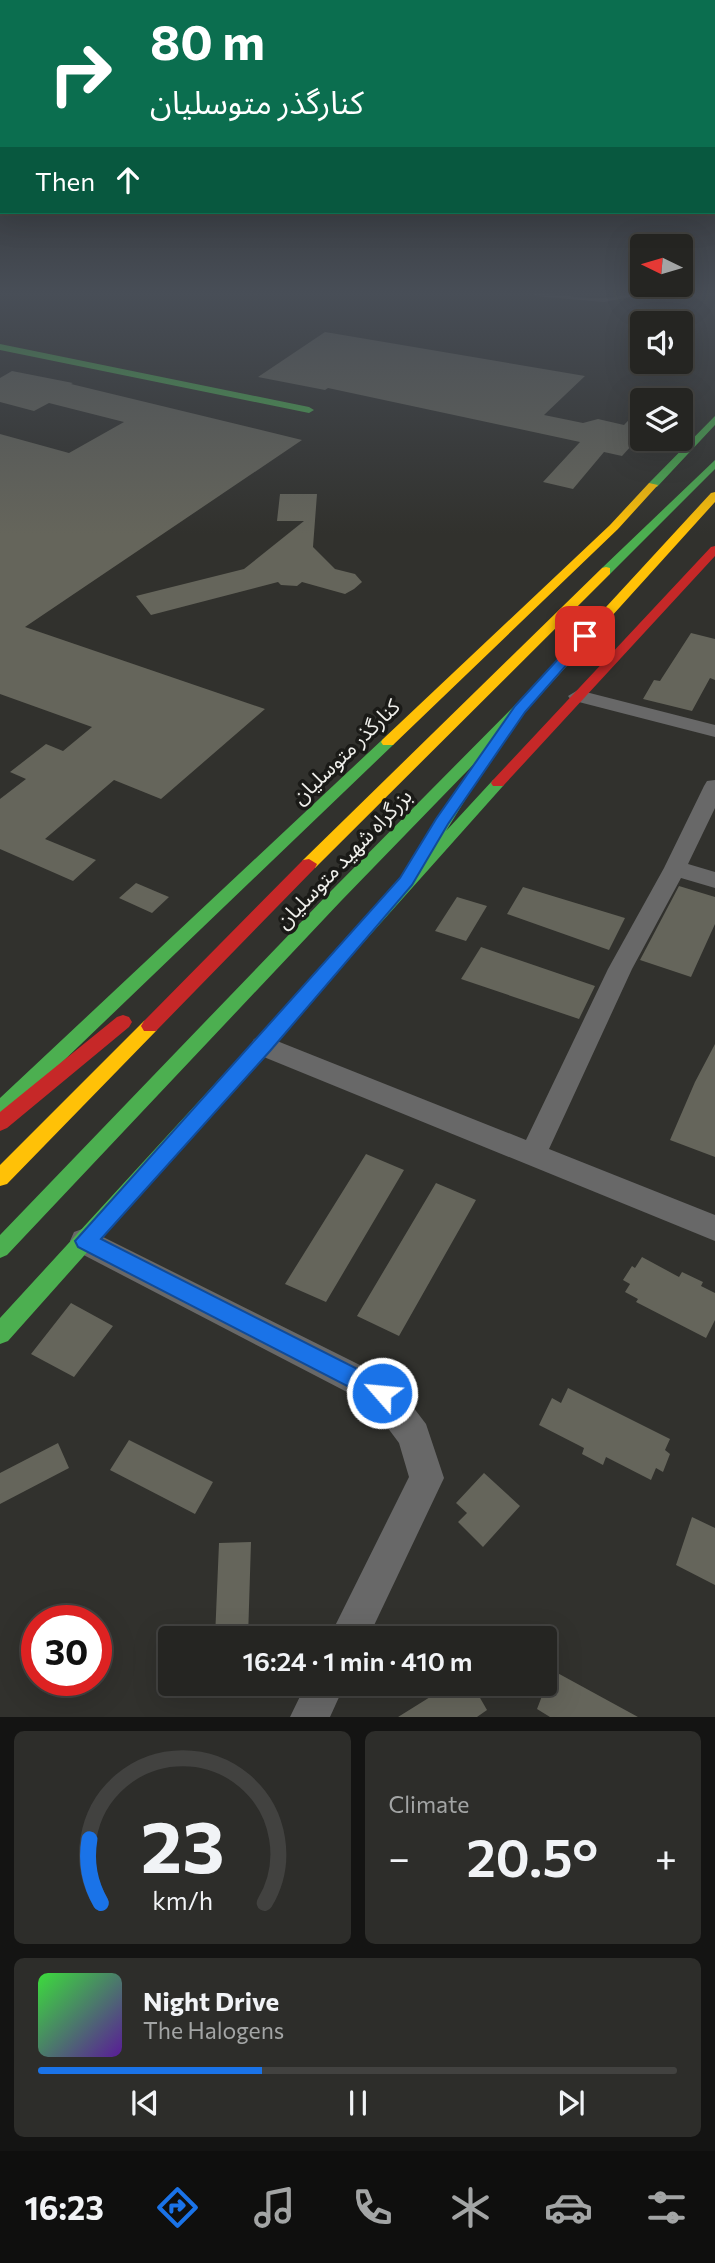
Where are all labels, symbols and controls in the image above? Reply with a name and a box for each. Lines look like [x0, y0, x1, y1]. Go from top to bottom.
text: 80 m [150, 10, 265, 70]
icon: right [35, 28, 126, 119]
text: کنارگذر متوسلیان [150, 81, 364, 121]
icon: ahead [109, 161, 147, 199]
text: Then [35, 165, 95, 196]
north arrow [630, 234, 693, 298]
map controls [630, 234, 693, 451]
button: sound [630, 311, 693, 374]
button: layers [630, 388, 693, 451]
pin [555, 606, 615, 666]
icon: arrive [566, 617, 604, 655]
street label: کنارگذر متوسلیان [286, 693, 405, 809]
street label: بزرگراه شهید متوسلیان [270, 783, 417, 934]
position arrow [345, 1356, 419, 1430]
speed limit sign: 30 [21, 1605, 112, 1696]
text: 16:24 · 1 min · 410 m [242, 1645, 473, 1676]
text: Climate [389, 1790, 470, 1818]
text: 23 [140, 1800, 224, 1889]
text: 20.5° [466, 1824, 598, 1888]
text: − [389, 1833, 410, 1880]
text: + [655, 1833, 677, 1880]
text: km/h [152, 1885, 213, 1915]
text: Night Drive [143, 1985, 279, 2016]
text: The Halogens [143, 2016, 284, 2044]
icon: previous [126, 2084, 164, 2122]
icon: pause [339, 2084, 377, 2122]
icon: next [552, 2084, 590, 2122]
icon: directions [153, 2183, 202, 2232]
icon: music [250, 2183, 299, 2232]
icon: phone [348, 2183, 397, 2232]
icon: climate [446, 2183, 495, 2232]
icon: car [544, 2183, 593, 2232]
icon: filters [642, 2183, 691, 2232]
text: 16:23 [24, 2187, 104, 2227]

